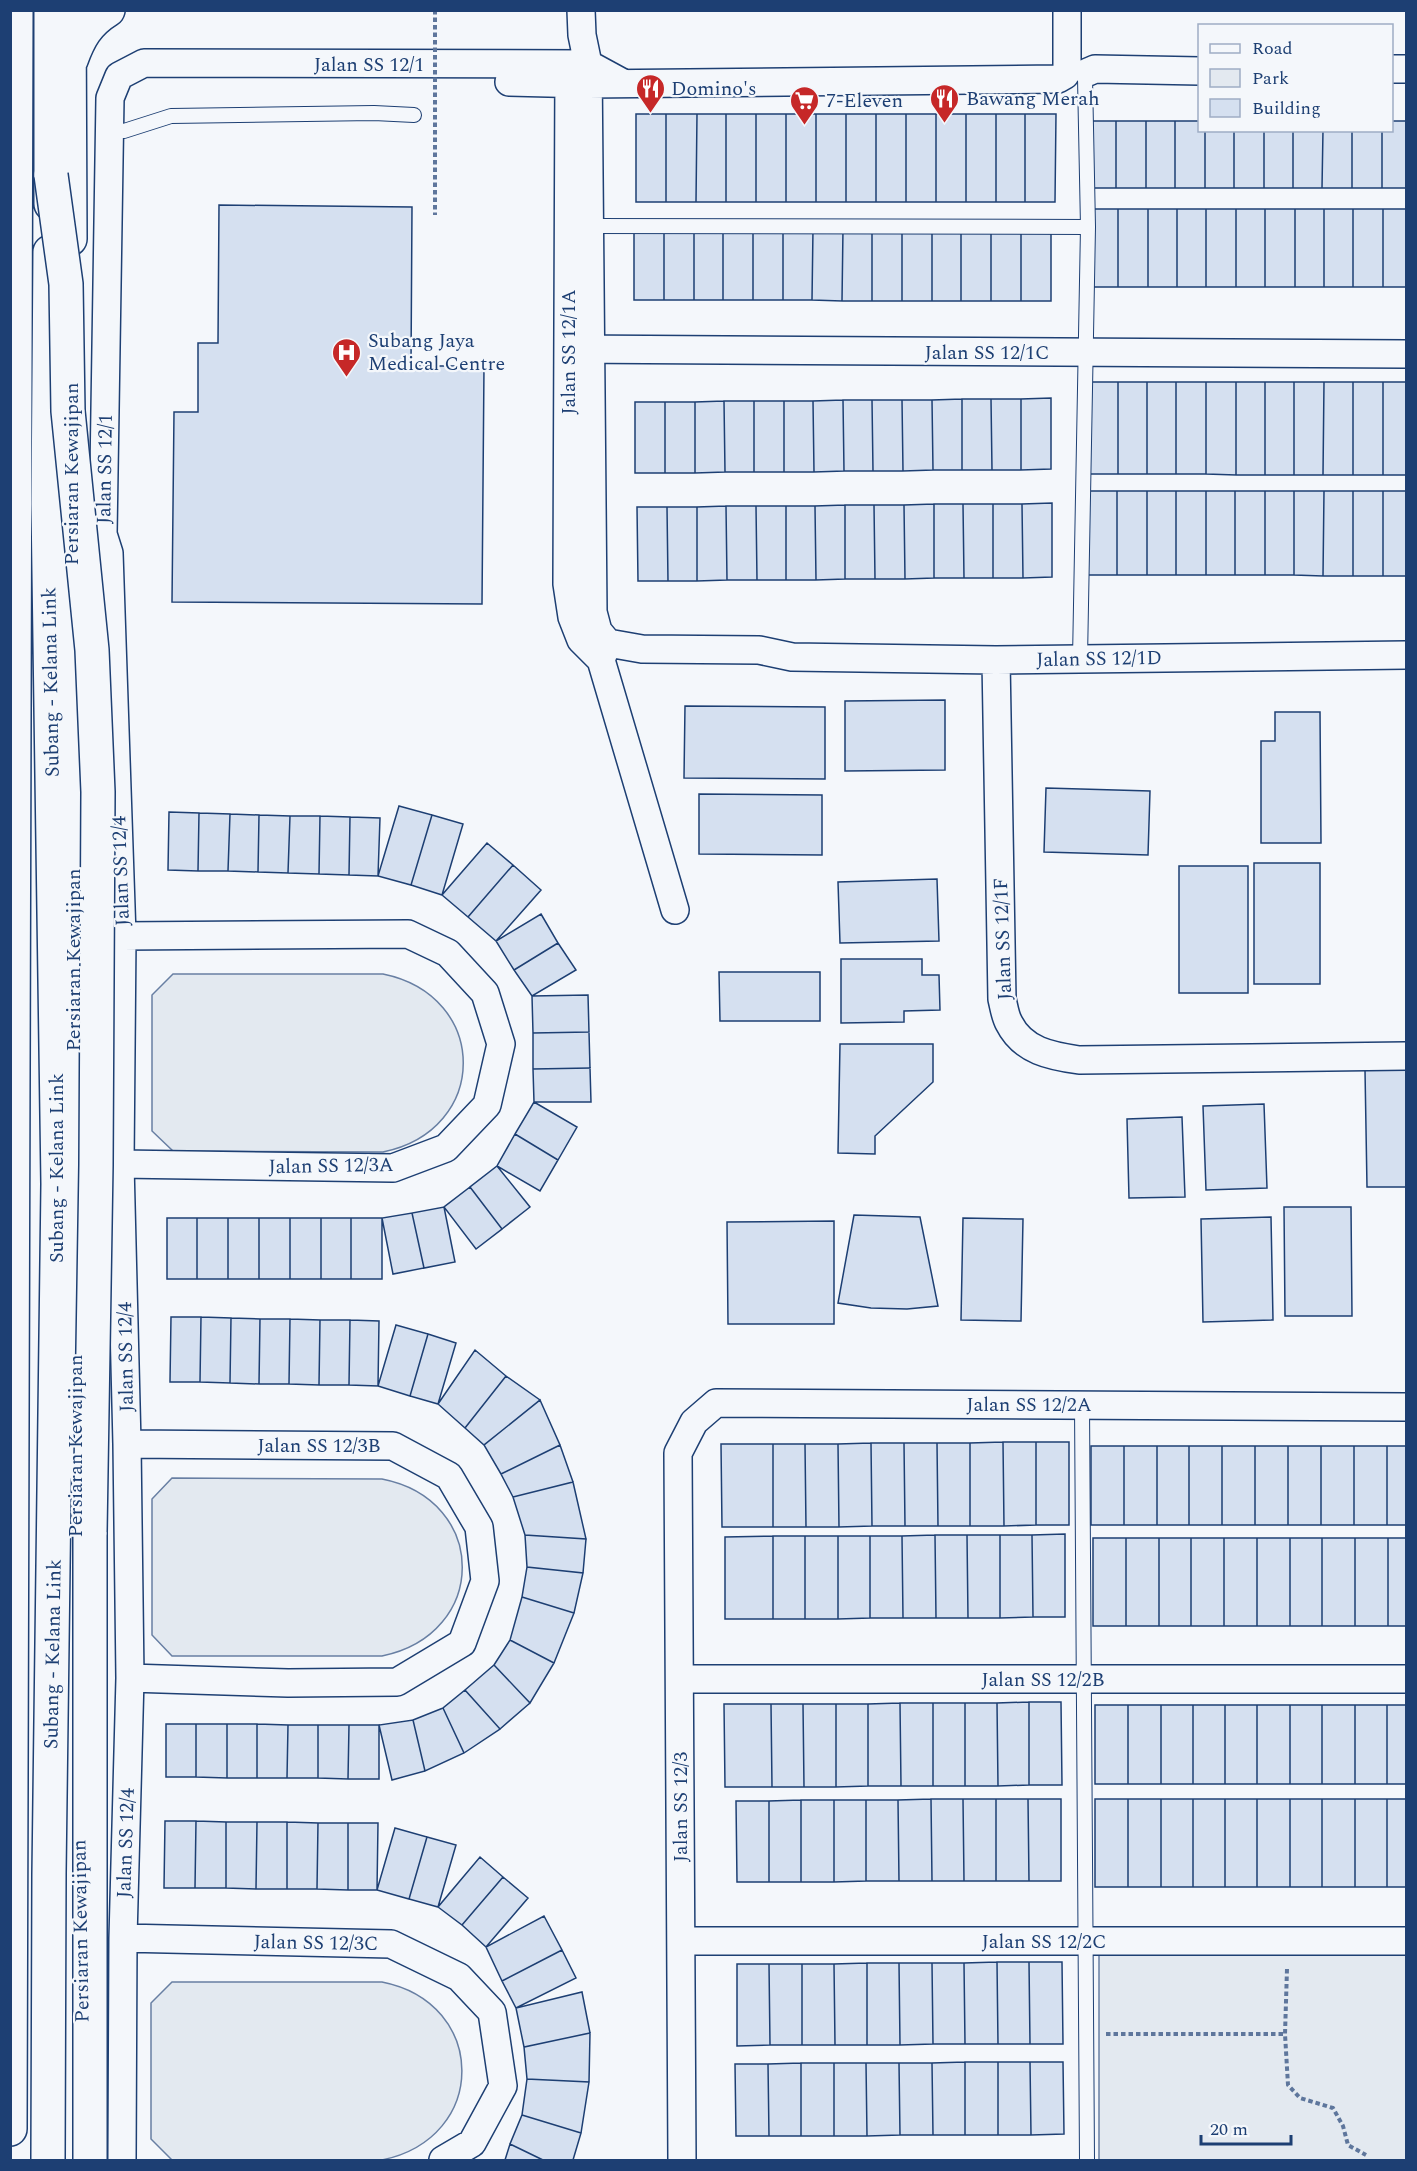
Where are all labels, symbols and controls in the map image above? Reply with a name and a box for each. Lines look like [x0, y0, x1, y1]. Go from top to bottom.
legend [1198, 24, 1393, 132]
text: Road [1252, 35, 1293, 62]
street label: Jalan SS 12/1 [314, 50, 424, 80]
text: Park [1252, 65, 1289, 92]
restaurant icon: Domino's [634, 72, 666, 114]
place label: Domino's [671, 74, 757, 104]
restaurant icon: Bawang Merah [929, 82, 961, 124]
supermarket icon: 7-Eleven [789, 84, 821, 126]
place label: Bawang Merah [966, 84, 1100, 114]
place label: 7-Eleven [826, 86, 903, 116]
text: Building [1252, 95, 1321, 122]
street label: Jalan SS 12/1A [554, 289, 584, 415]
place label: Subang Jaya Medical Centre [368, 326, 505, 379]
hospital icon: Subang Jaya Medical Centre [331, 336, 363, 378]
street label: Jalan SS 12/1C [925, 338, 1049, 368]
street label: Persiaran Kewajipan [57, 382, 87, 566]
street label: Jalan SS 12/1 [89, 414, 121, 524]
street label: Subang - Kelana Link [34, 587, 68, 777]
street label: Jalan SS 12/1D [1036, 643, 1162, 675]
street label: Jalan SS 12/4 [104, 815, 138, 927]
street label: Persiaran Kewajipan [59, 868, 89, 1052]
street label: Jalan SS 12/1F [986, 877, 1020, 1001]
street label: Subang - Kelana Link [42, 1073, 72, 1263]
street label: Jalan SS 12/3A [268, 1150, 394, 1182]
street label: Jalan SS 12/4 [110, 1302, 142, 1412]
street label: Persiaran Kewajipan [61, 1354, 91, 1538]
street label: Jalan SS 12/2A [966, 1390, 1092, 1420]
street label: Jalan SS 12/3B [257, 1431, 381, 1461]
street label: Subang - Kelana Link [36, 1559, 70, 1749]
street label: Jalan SS 12/2B [981, 1665, 1105, 1695]
street label: Jalan SS 12/3 [666, 1752, 696, 1862]
street label: Jalan SS 12/4 [109, 1787, 143, 1899]
street label: Persiaran Kewajipan [64, 1839, 98, 2023]
street label: Jalan SS 12/3C [253, 1927, 379, 1959]
street label: Jalan SS 12/2C [982, 1927, 1106, 1957]
scale bar [1201, 2108, 1291, 2146]
text: 20 m [1210, 2116, 1248, 2143]

